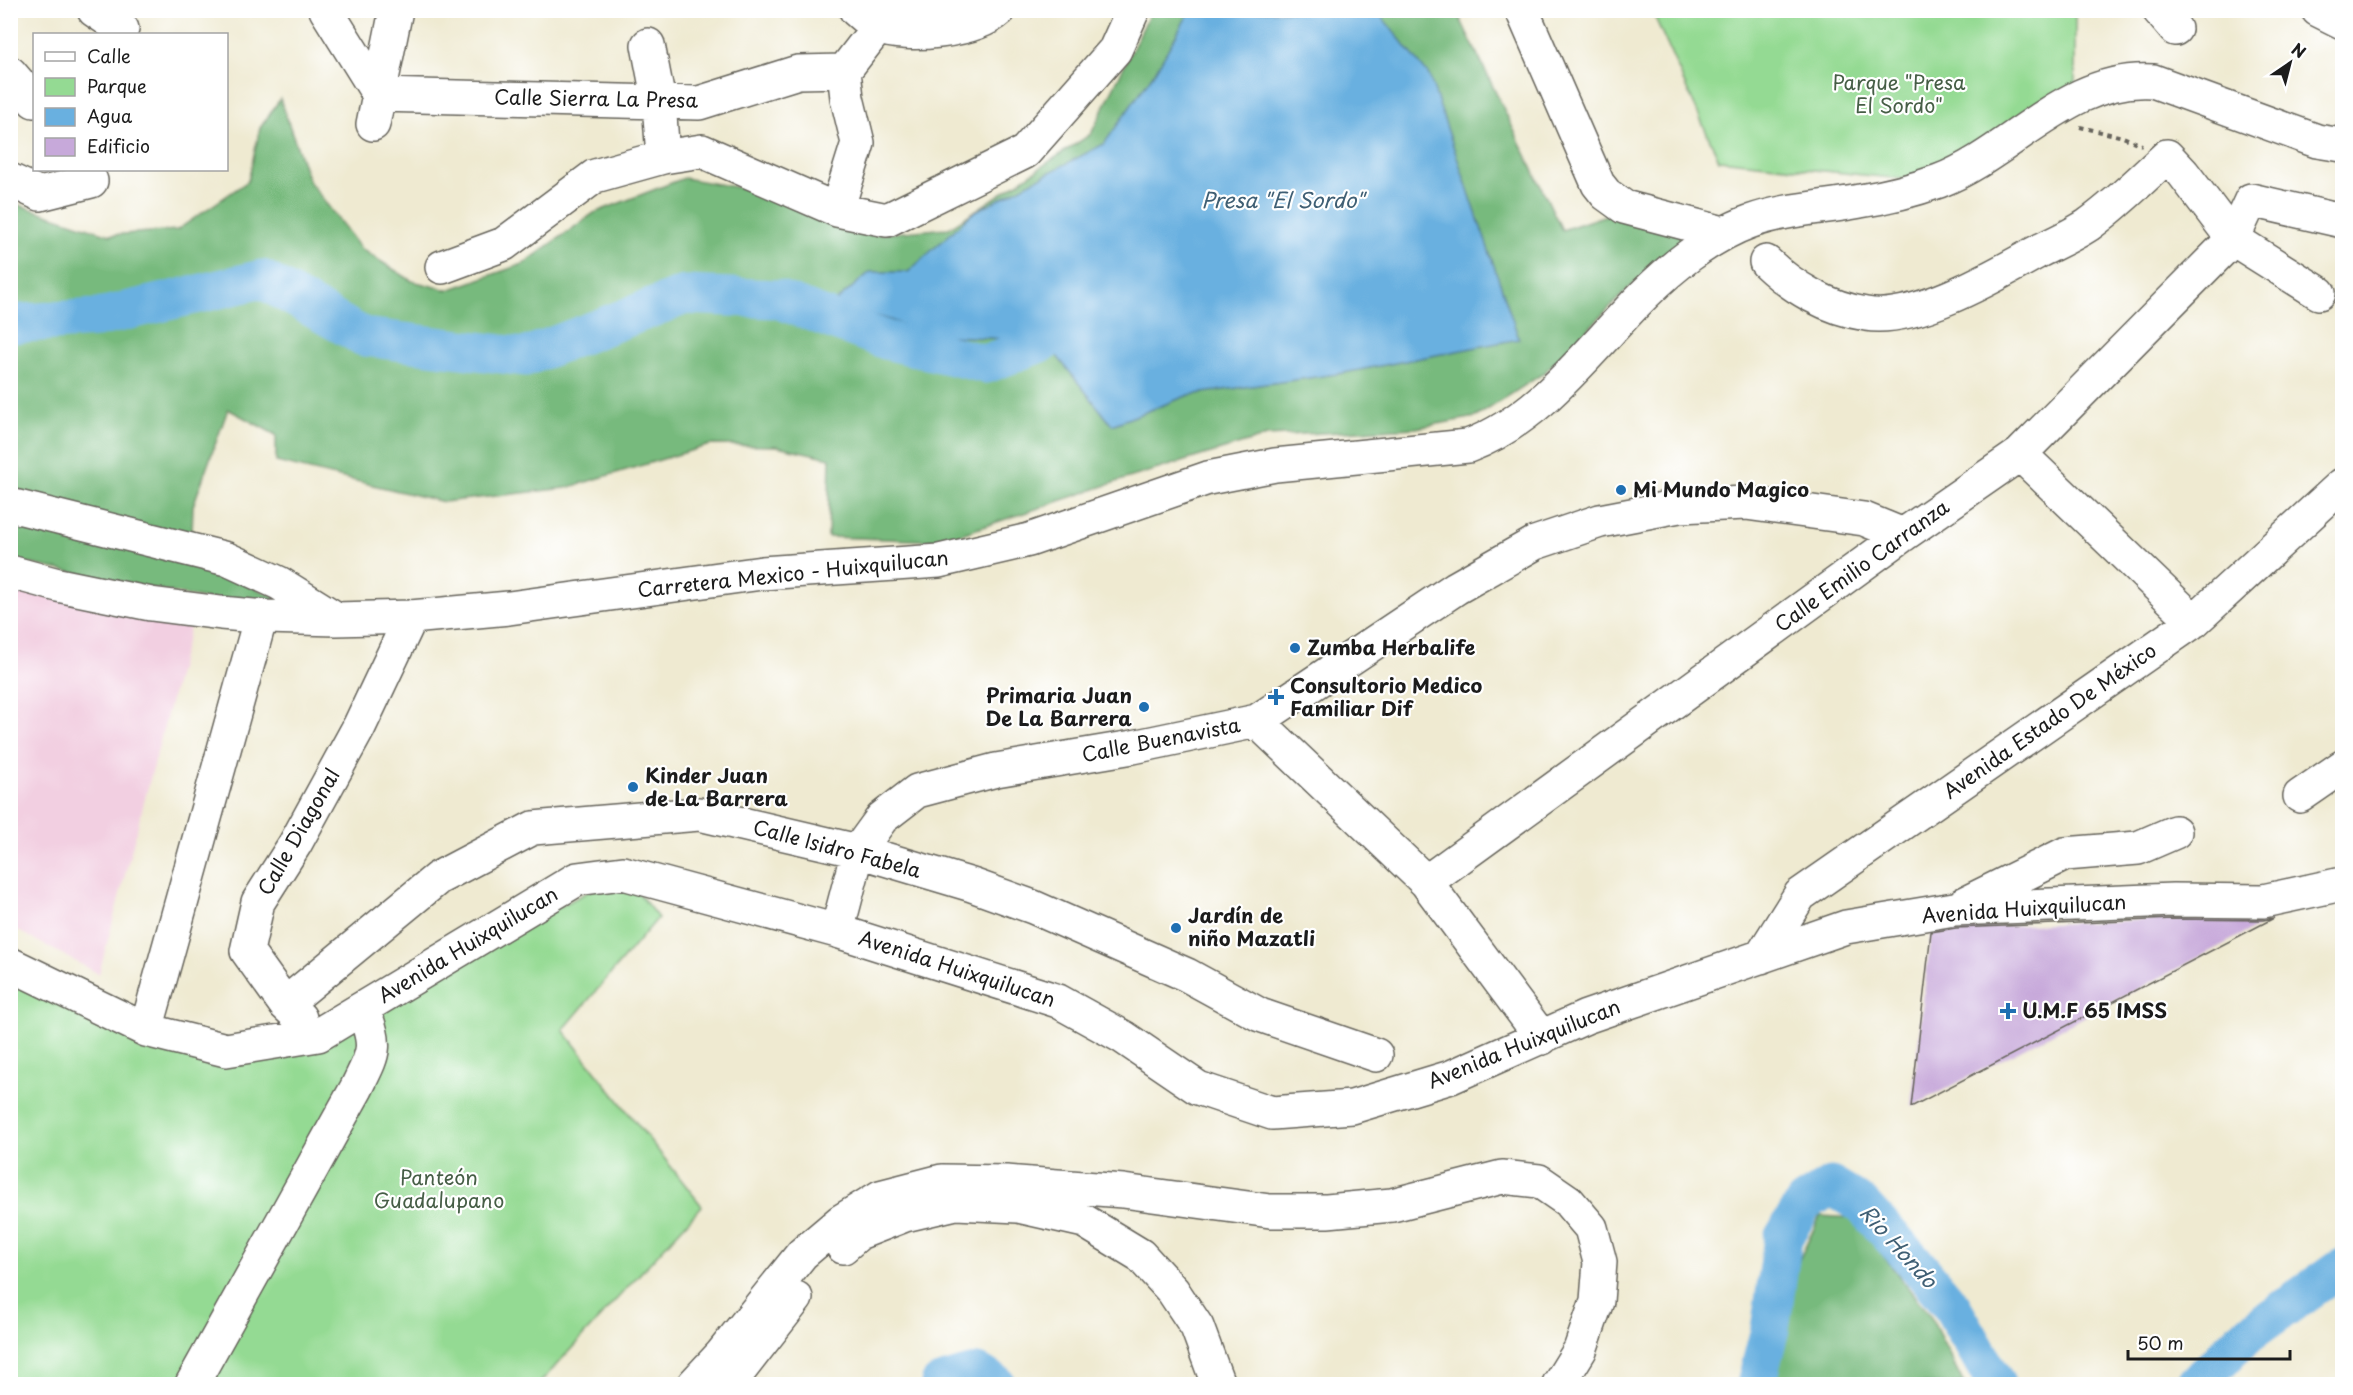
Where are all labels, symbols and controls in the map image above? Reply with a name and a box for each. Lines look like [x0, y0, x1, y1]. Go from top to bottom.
legend [33, 33, 228, 171]
north arrow [2260, 33, 2320, 93]
text: N [2287, 36, 2311, 63]
text: Calle [87, 42, 131, 69]
park label: Parque "Presa El Sordo" [1832, 67, 1966, 120]
text: Parque [87, 72, 147, 99]
street label: Calle Sierra La Presa [494, 81, 699, 115]
text: Agua [87, 102, 133, 129]
text: Edificio [87, 132, 150, 159]
water label: Presa "El Sordo" [1202, 183, 1368, 215]
place label: Mi Mundo Magico [1633, 474, 1809, 504]
marker: Mi Mundo Magico [1614, 483, 1628, 497]
street label: Calle Emilio Carranza [1768, 492, 1955, 639]
street label: Carretera Mexico - Huixquilucan [636, 542, 950, 604]
place label: Zumba Herbalife [1307, 632, 1475, 662]
street label: Avenida Estado De México [1937, 635, 2162, 805]
marker: Zumba Herbalife [1288, 641, 1302, 655]
place label: Consultorio Medico Familiar Dif [1290, 670, 1483, 723]
place label: Primaria Juan De La Barrera [985, 680, 1132, 733]
marker: Consultorio Medico Familiar Dif [1267, 688, 1285, 706]
marker: Primaria Juan De La Barrera [1137, 700, 1151, 714]
street label: Calle Buenavista [1079, 709, 1243, 769]
place label: Kinder Juan de La Barrera [645, 760, 788, 813]
street label: Calle Diagonal [250, 762, 347, 901]
marker: Kinder Juan de La Barrera [626, 780, 640, 794]
street label: Calle Isidro Fabela [750, 811, 925, 885]
street label: Avenida Huixquilucan [372, 878, 563, 1010]
street label: Avenida Huixquilucan [1921, 886, 2127, 930]
place label: Jardín de niño Mazatli [1188, 900, 1315, 953]
marker: Jardín de niño Mazatli [1169, 921, 1183, 935]
street label: Avenida Huixquilucan [855, 922, 1059, 1014]
street label: Avenida Huixquilucan [1423, 991, 1624, 1095]
place label: U.M.F 65 IMSS [2022, 995, 2167, 1025]
marker: U.M.F 65 IMSS [1999, 1002, 2017, 1020]
park label: Panteón Guadalupano [374, 1162, 504, 1215]
water label: Rio Hondo [1853, 1197, 1947, 1295]
scale bar [2128, 1323, 2290, 1361]
text: 50 m [2137, 1329, 2184, 1356]

